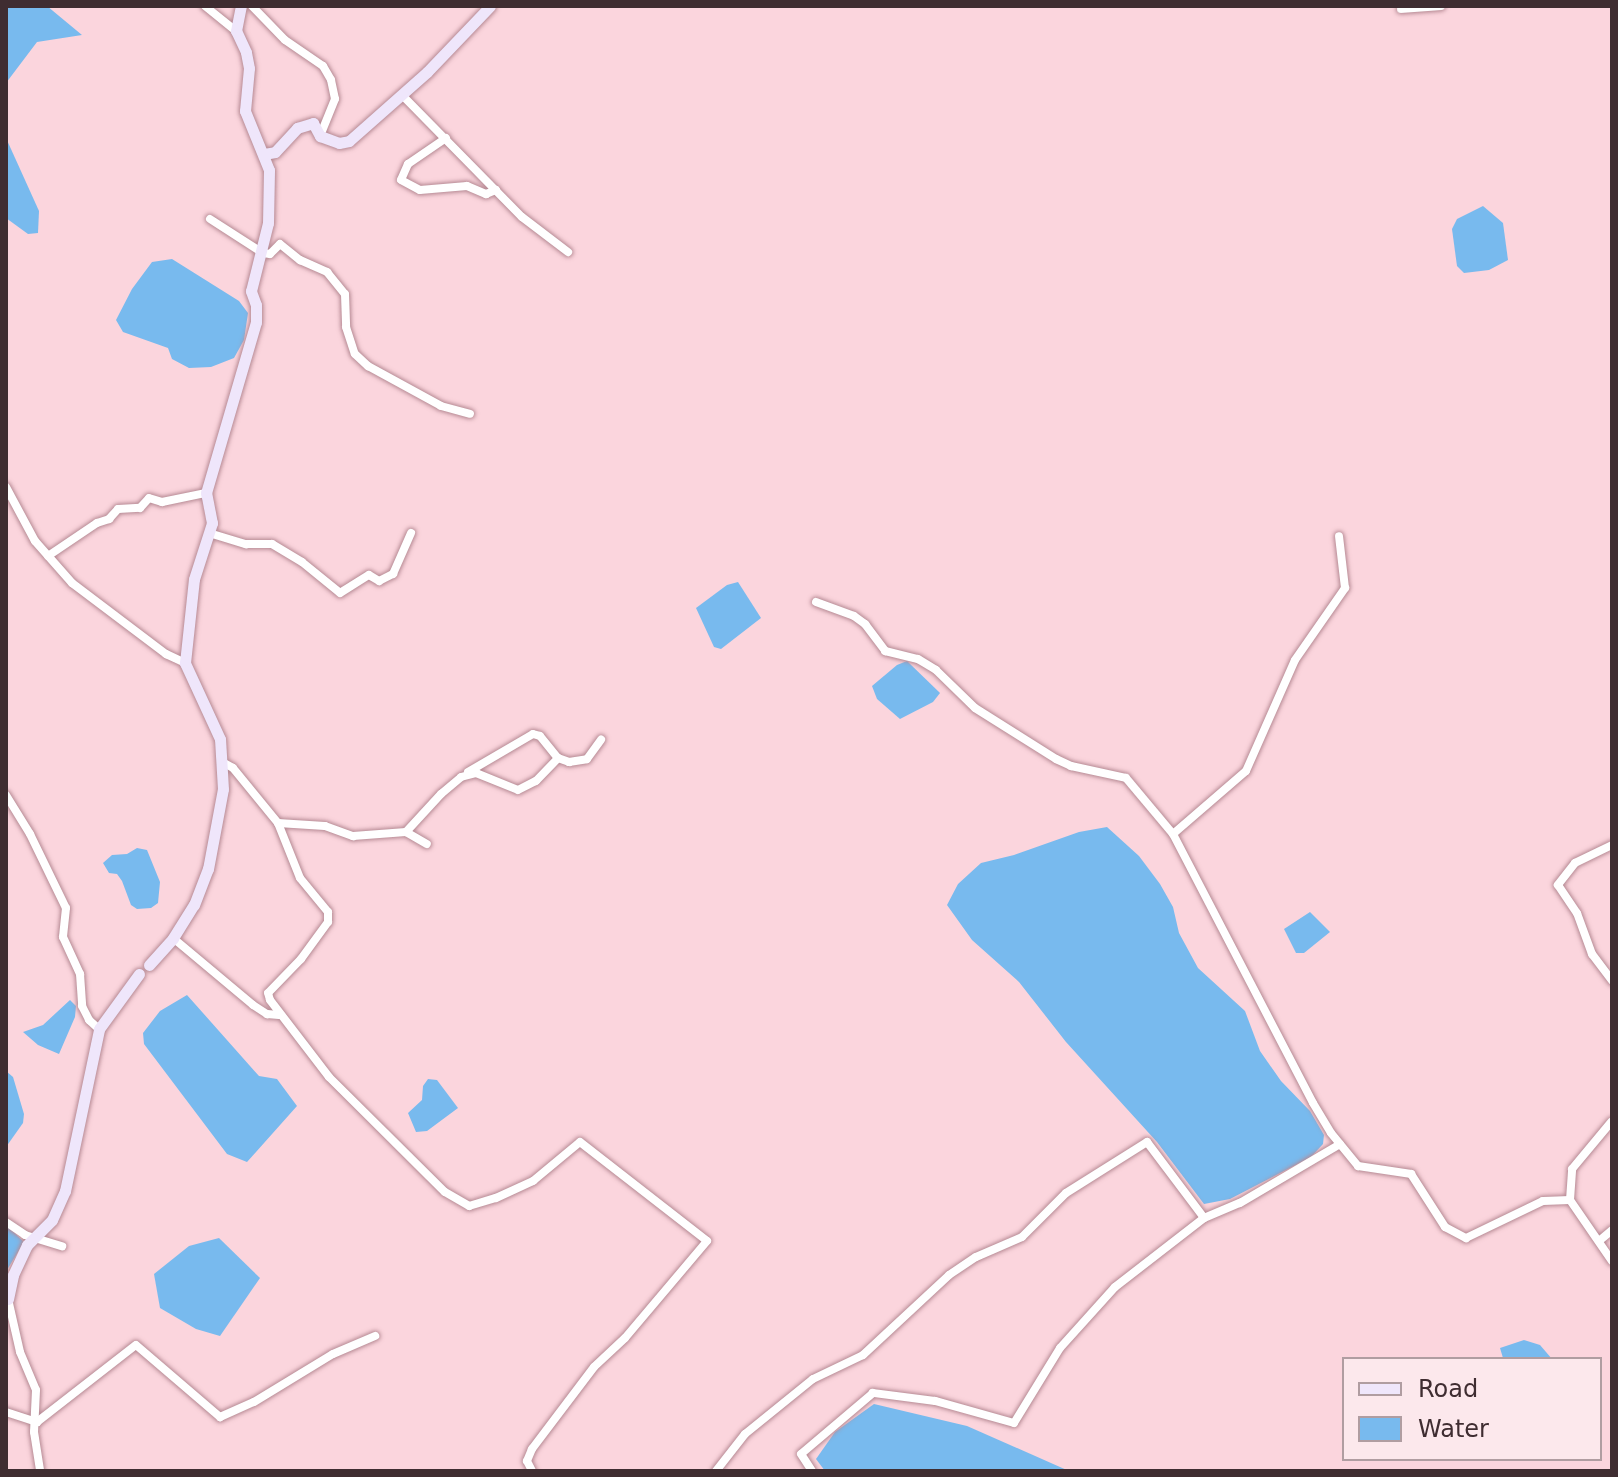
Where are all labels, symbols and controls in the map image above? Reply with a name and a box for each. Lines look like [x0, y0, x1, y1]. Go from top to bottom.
legend [1342, 1357, 1602, 1461]
text: Road [1418, 1375, 1478, 1403]
text: Water [1418, 1415, 1489, 1443]

